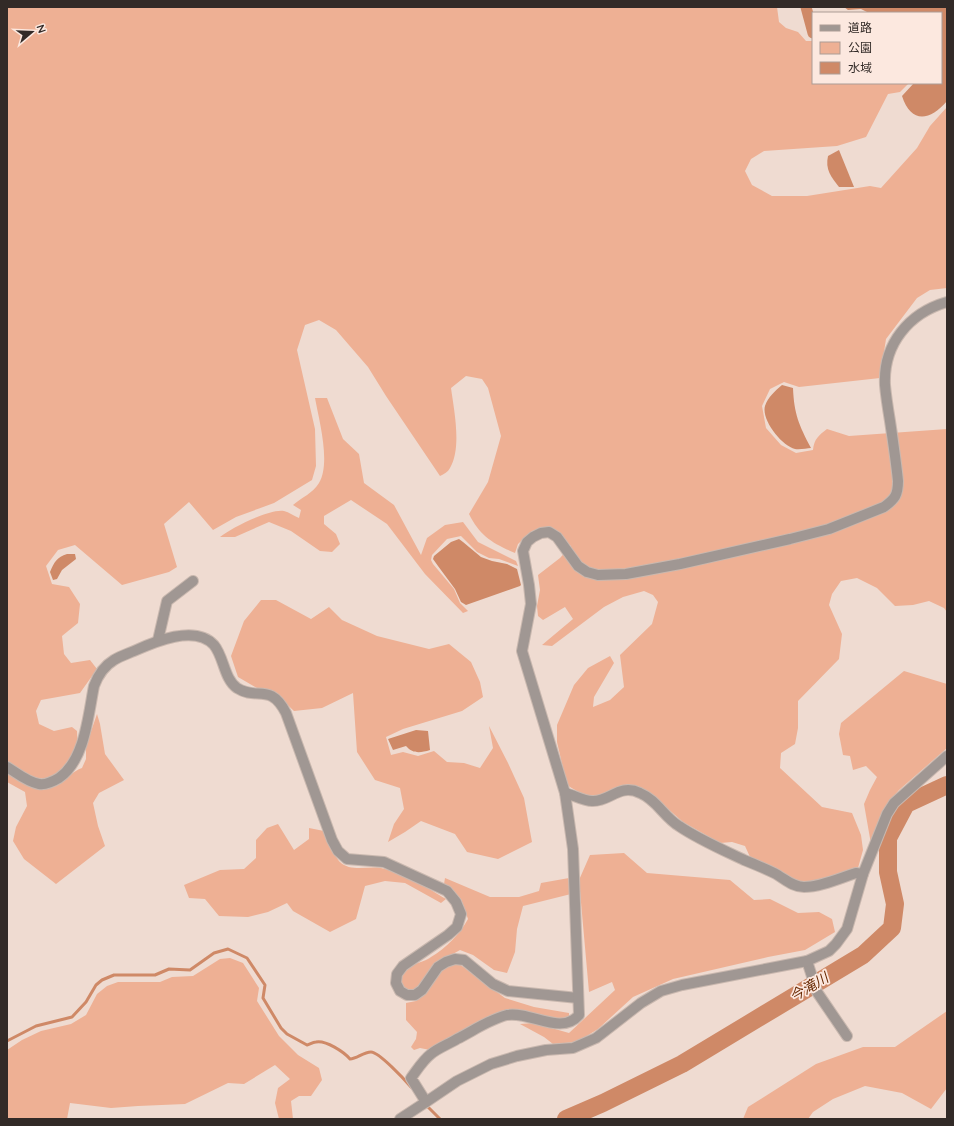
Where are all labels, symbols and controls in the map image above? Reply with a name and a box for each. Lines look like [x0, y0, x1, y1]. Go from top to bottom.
north arrow [12, 12, 52, 52]
legend [812, 12, 942, 84]
text: 道路 [848, 20, 872, 35]
text: N [34, 23, 49, 35]
text: 公園 [848, 40, 872, 55]
text: 水域 [848, 60, 872, 75]
water label: 今滝川 [786, 967, 833, 1006]

